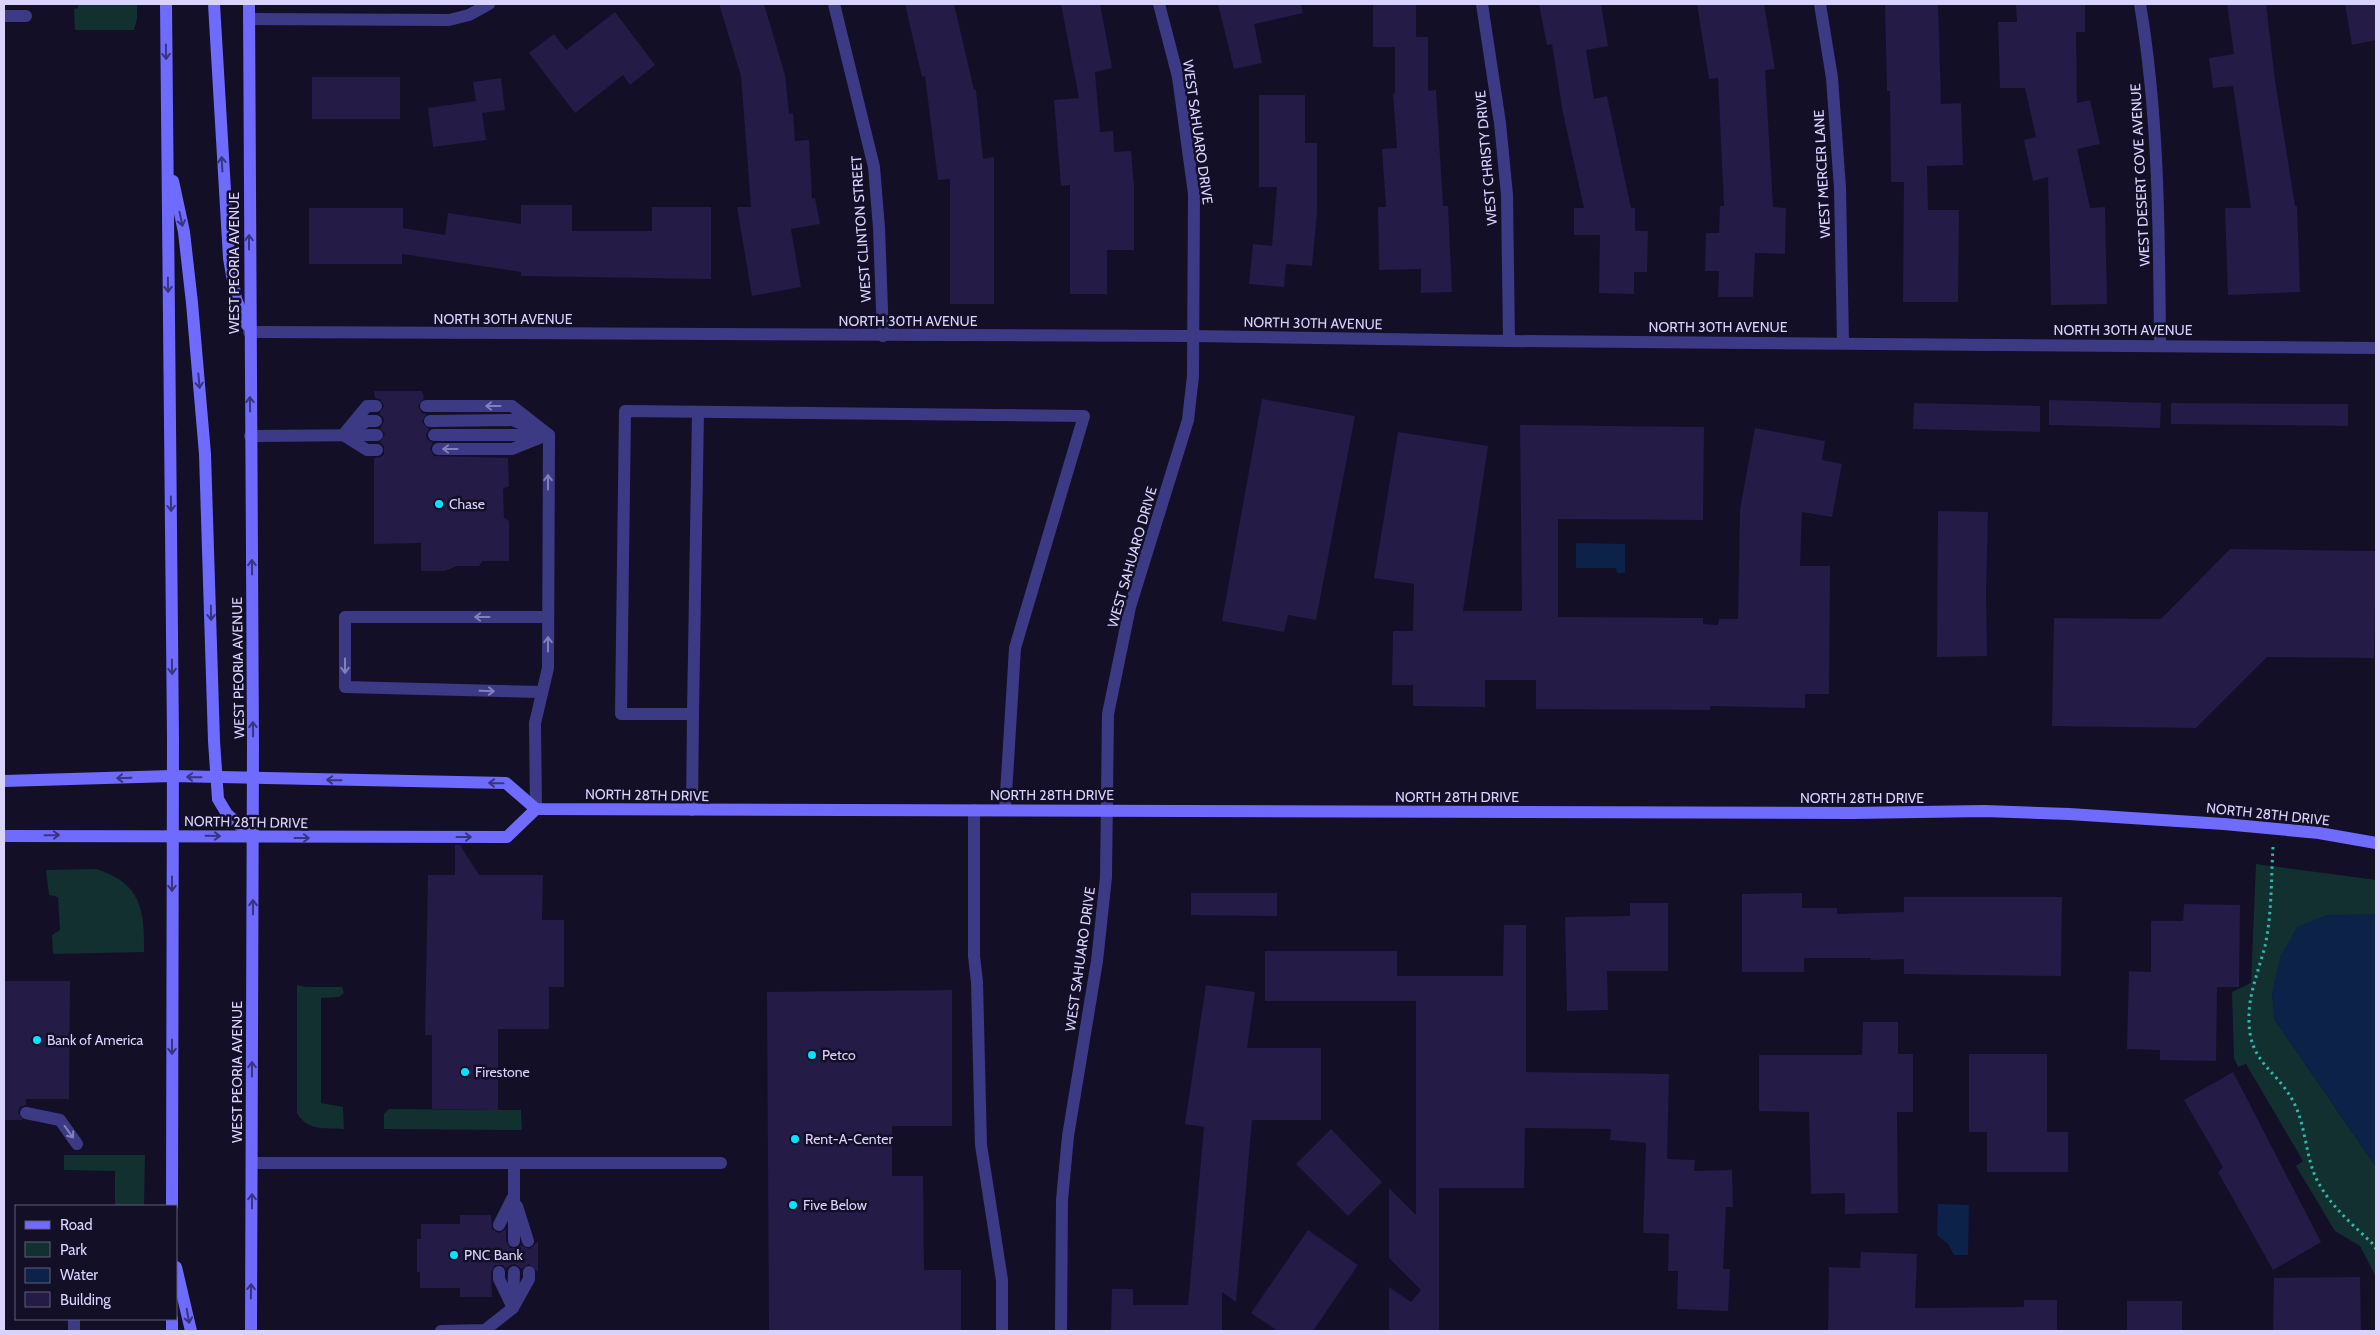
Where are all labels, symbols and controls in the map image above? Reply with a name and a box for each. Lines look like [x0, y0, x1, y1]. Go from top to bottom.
one-way arrow [161, 44, 171, 60]
street label: WEST SAHUARO DRIVE [1179, 59, 1217, 206]
street label: WEST DESERT COVE AVENUE [2126, 83, 2154, 267]
street label: WEST CHRISTY DRIVE [1471, 89, 1501, 226]
street label: WEST MERCER LANE [1810, 109, 1834, 239]
street label: WEST CLINTON STREET [847, 155, 875, 303]
one-way arrow [217, 157, 226, 173]
street label: WEST PEORIA AVENUE [225, 192, 243, 334]
one-way arrow [177, 211, 186, 227]
one-way arrow [244, 234, 254, 250]
one-way arrow [163, 276, 173, 293]
street label: NORTH 30TH AVENUE [434, 310, 573, 328]
street label: NORTH 30TH AVENUE [839, 312, 978, 330]
street label: NORTH 30TH AVENUE [1243, 313, 1383, 333]
street label: NORTH 30TH AVENUE [1649, 318, 1788, 336]
street label: NORTH 30TH AVENUE [2054, 321, 2193, 339]
one-way arrow [194, 372, 204, 388]
one-way arrow [245, 397, 255, 413]
one-way arrow [485, 401, 502, 411]
one-way arrow [443, 444, 459, 454]
one-way arrow [543, 474, 553, 490]
street label: WEST SAHUARO DRIVE [1103, 484, 1161, 630]
place label: Chase [449, 495, 485, 513]
one-way arrow [166, 496, 175, 512]
marker: Chase [433, 498, 445, 510]
one-way arrow [247, 559, 256, 575]
street label: WEST PEORIA AVENUE [228, 597, 248, 739]
one-way arrow [206, 604, 215, 620]
one-way arrow [474, 612, 490, 622]
one-way arrow [543, 637, 553, 653]
one-way arrow [340, 657, 350, 673]
one-way arrow [167, 658, 177, 674]
one-way arrow [478, 686, 495, 696]
one-way arrow [248, 722, 258, 738]
one-way arrow [186, 772, 202, 782]
one-way arrow [116, 773, 132, 783]
one-way arrow [326, 775, 342, 784]
one-way arrow [489, 778, 505, 788]
street label: NORTH 28TH DRIVE [585, 785, 709, 805]
street label: NORTH 28TH DRIVE [990, 786, 1114, 804]
street label: NORTH 28TH DRIVE [1395, 788, 1519, 806]
street label: NORTH 28TH DRIVE [1800, 789, 1924, 807]
street label: NORTH 28TH DRIVE [2205, 799, 2331, 829]
street label: NORTH 28TH DRIVE [184, 812, 308, 832]
one-way arrow [44, 831, 60, 840]
one-way arrow [204, 831, 220, 841]
one-way arrow [293, 833, 309, 843]
one-way arrow [456, 833, 472, 842]
one-way arrow [167, 876, 177, 892]
street label: WEST SAHUARO DRIVE [1061, 885, 1099, 1032]
one-way arrow [248, 899, 258, 915]
street label: WEST PEORIA AVENUE [228, 1001, 246, 1143]
place label: Bank of America [47, 1031, 144, 1049]
marker: Bank of America [31, 1034, 43, 1046]
one-way arrow [167, 1038, 177, 1055]
place label: Petco [822, 1046, 856, 1064]
marker: Petco [806, 1049, 818, 1061]
one-way arrow [247, 1061, 257, 1078]
place label: Firestone [475, 1063, 530, 1081]
marker: Firestone [459, 1066, 471, 1078]
one-way arrow [64, 1125, 74, 1139]
place label: Rent-A-Center [805, 1130, 893, 1148]
marker: Rent-A-Center [789, 1133, 801, 1145]
one-way arrow [247, 1194, 257, 1210]
place label: Five Below [803, 1196, 867, 1214]
marker: Five Below [787, 1199, 799, 1211]
legend [15, 1205, 178, 1320]
text: Road [60, 1216, 93, 1234]
text: Park [60, 1241, 87, 1259]
place label: PNC Bank [464, 1246, 524, 1264]
marker: PNC Bank [448, 1249, 460, 1261]
text: Water [60, 1266, 98, 1284]
one-way arrow [246, 1283, 256, 1299]
text: Building [60, 1291, 111, 1309]
one-way arrow [184, 1308, 194, 1324]

